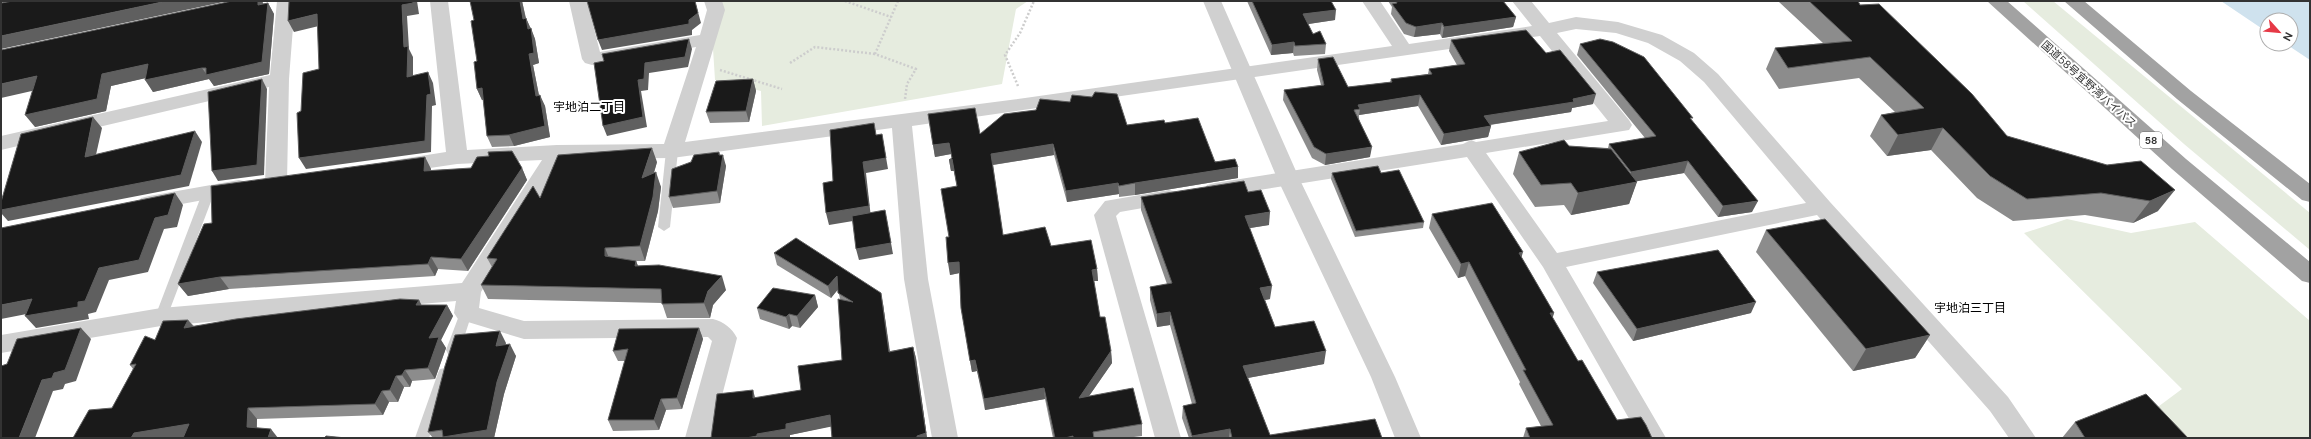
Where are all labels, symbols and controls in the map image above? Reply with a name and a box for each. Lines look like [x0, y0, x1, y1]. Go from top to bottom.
north arrow [2259, 12, 2299, 52]
text: N [2280, 30, 2296, 43]
street label: 国道58号宜野湾バイパス [2039, 38, 2139, 130]
district label: 宇地泊二丁目 [553, 99, 625, 115]
road number: 58 [2140, 132, 2162, 148]
district label: 宇地泊三丁目 [1934, 300, 2006, 316]

